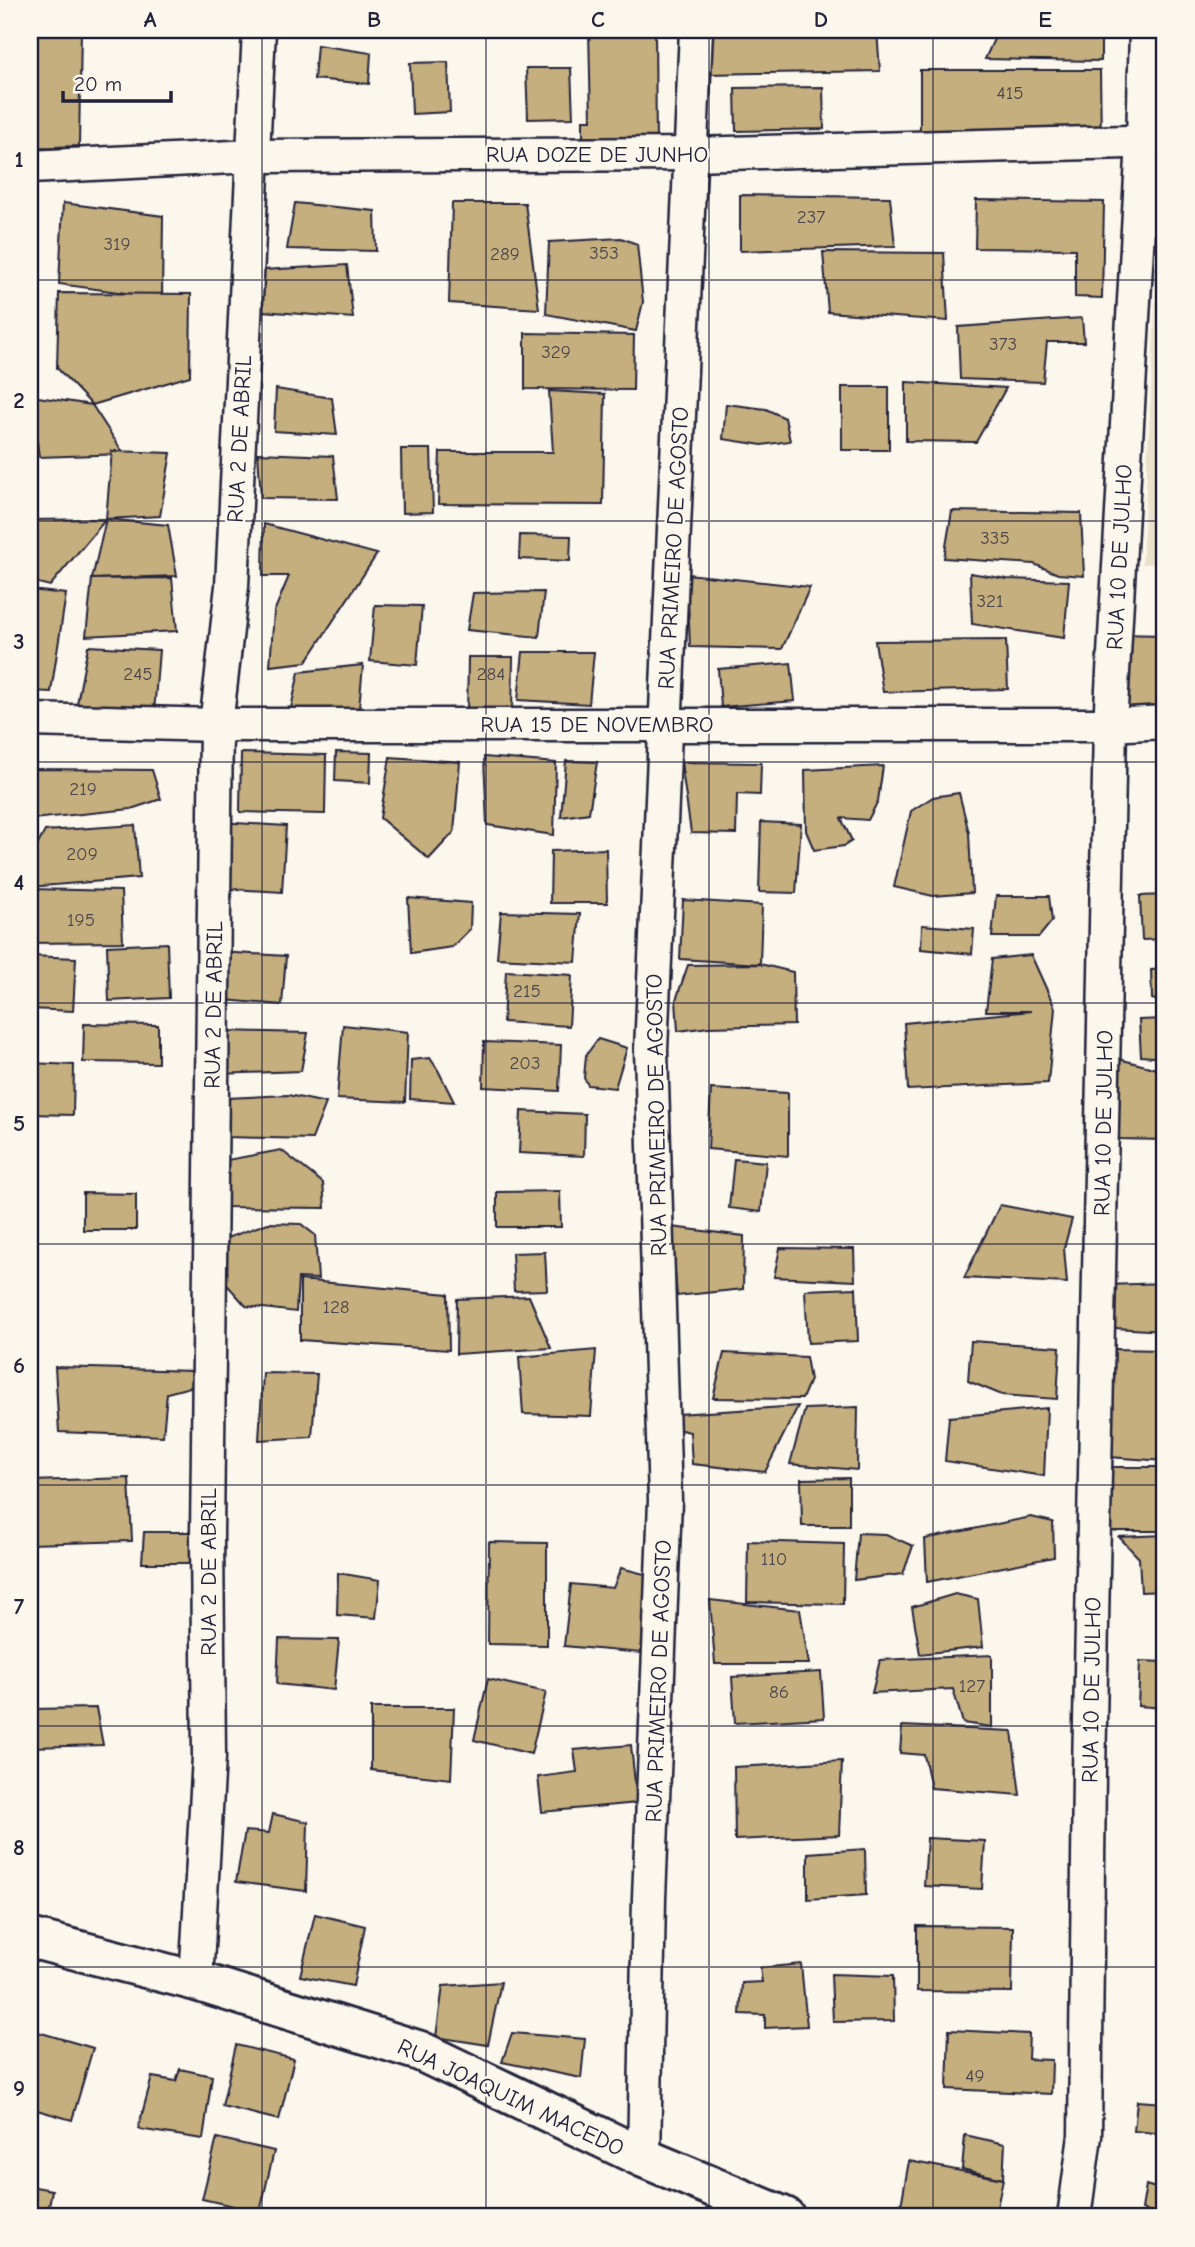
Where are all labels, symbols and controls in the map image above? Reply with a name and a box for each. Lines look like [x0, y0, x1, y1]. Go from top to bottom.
text: A [144, 6, 157, 33]
text: B [367, 6, 381, 33]
text: C [591, 6, 605, 33]
text: D [814, 6, 828, 33]
text: E [1038, 6, 1052, 33]
scale bar [63, 60, 172, 104]
text: 20 m [74, 72, 122, 96]
house number: 415 [996, 82, 1024, 104]
street label: RUA DOZE DE JUNHO [486, 141, 708, 168]
text: 1 [14, 146, 24, 173]
house number: 237 [797, 206, 825, 228]
house number: 319 [103, 233, 131, 255]
house number: 353 [589, 242, 619, 264]
house number: 289 [490, 243, 520, 265]
house number: 373 [989, 333, 1017, 355]
house number: 329 [541, 341, 571, 363]
street label: RUA 2 DE ABRIL [222, 354, 257, 524]
text: 2 [13, 387, 25, 414]
street label: RUA PRIMEIRO DE AGOSTO [653, 406, 694, 690]
street label: RUA 10 DE JULHO [1101, 463, 1138, 651]
house number: 335 [980, 527, 1010, 549]
house number: 321 [976, 590, 1004, 612]
text: 3 [13, 628, 25, 655]
house number: 245 [123, 663, 153, 685]
house number: 284 [477, 663, 505, 685]
street label: RUA 15 DE NOVEMBRO [480, 711, 714, 738]
house number: 219 [69, 778, 97, 800]
house number: 209 [66, 843, 98, 865]
text: 4 [14, 869, 25, 896]
house number: 195 [67, 909, 95, 931]
street label: RUA 2 DE ABRIL [199, 920, 228, 1089]
street label: RUA PRIMEIRO DE AGOSTO [641, 973, 672, 1257]
house number: 215 [513, 980, 541, 1002]
street label: RUA 10 DE JULHO [1088, 1030, 1119, 1216]
house number: 203 [509, 1052, 541, 1074]
text: 5 [13, 1110, 25, 1137]
house number: 128 [322, 1296, 350, 1318]
text: 6 [13, 1352, 25, 1379]
street label: RUA 2 DE ABRIL [195, 1488, 222, 1656]
street label: RUA PRIMEIRO DE AGOSTO [640, 1539, 677, 1823]
house number: 110 [761, 1548, 787, 1570]
text: 7 [14, 1593, 25, 1620]
street label: RUA 10 DE JULHO [1076, 1597, 1107, 1783]
house number: 127 [959, 1675, 985, 1697]
house number: 86 [769, 1681, 789, 1703]
text: 8 [13, 1834, 25, 1861]
street label: RUA JOAQUIM MACEDO [393, 2033, 628, 2162]
house number: 49 [965, 2065, 985, 2087]
text: 9 [13, 2075, 25, 2102]

